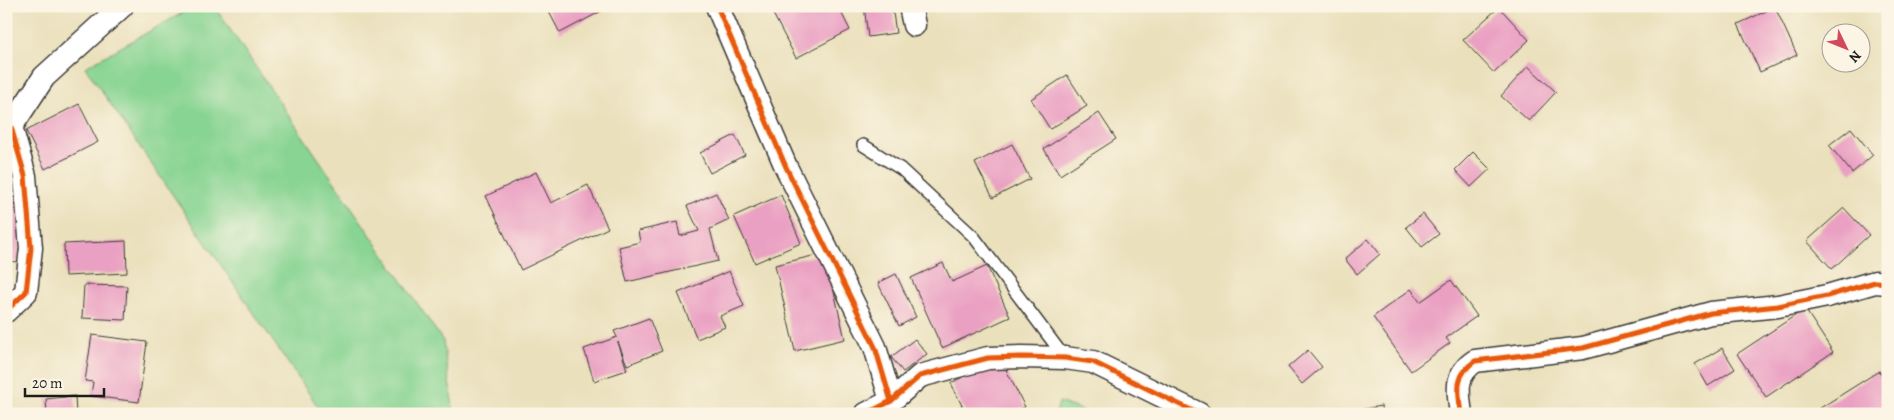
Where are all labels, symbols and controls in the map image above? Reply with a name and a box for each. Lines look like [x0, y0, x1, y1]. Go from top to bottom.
north arrow [1822, 22, 1872, 72]
text: N [1845, 46, 1866, 67]
scale bar [25, 365, 104, 397]
text: 20 m [32, 373, 63, 393]

